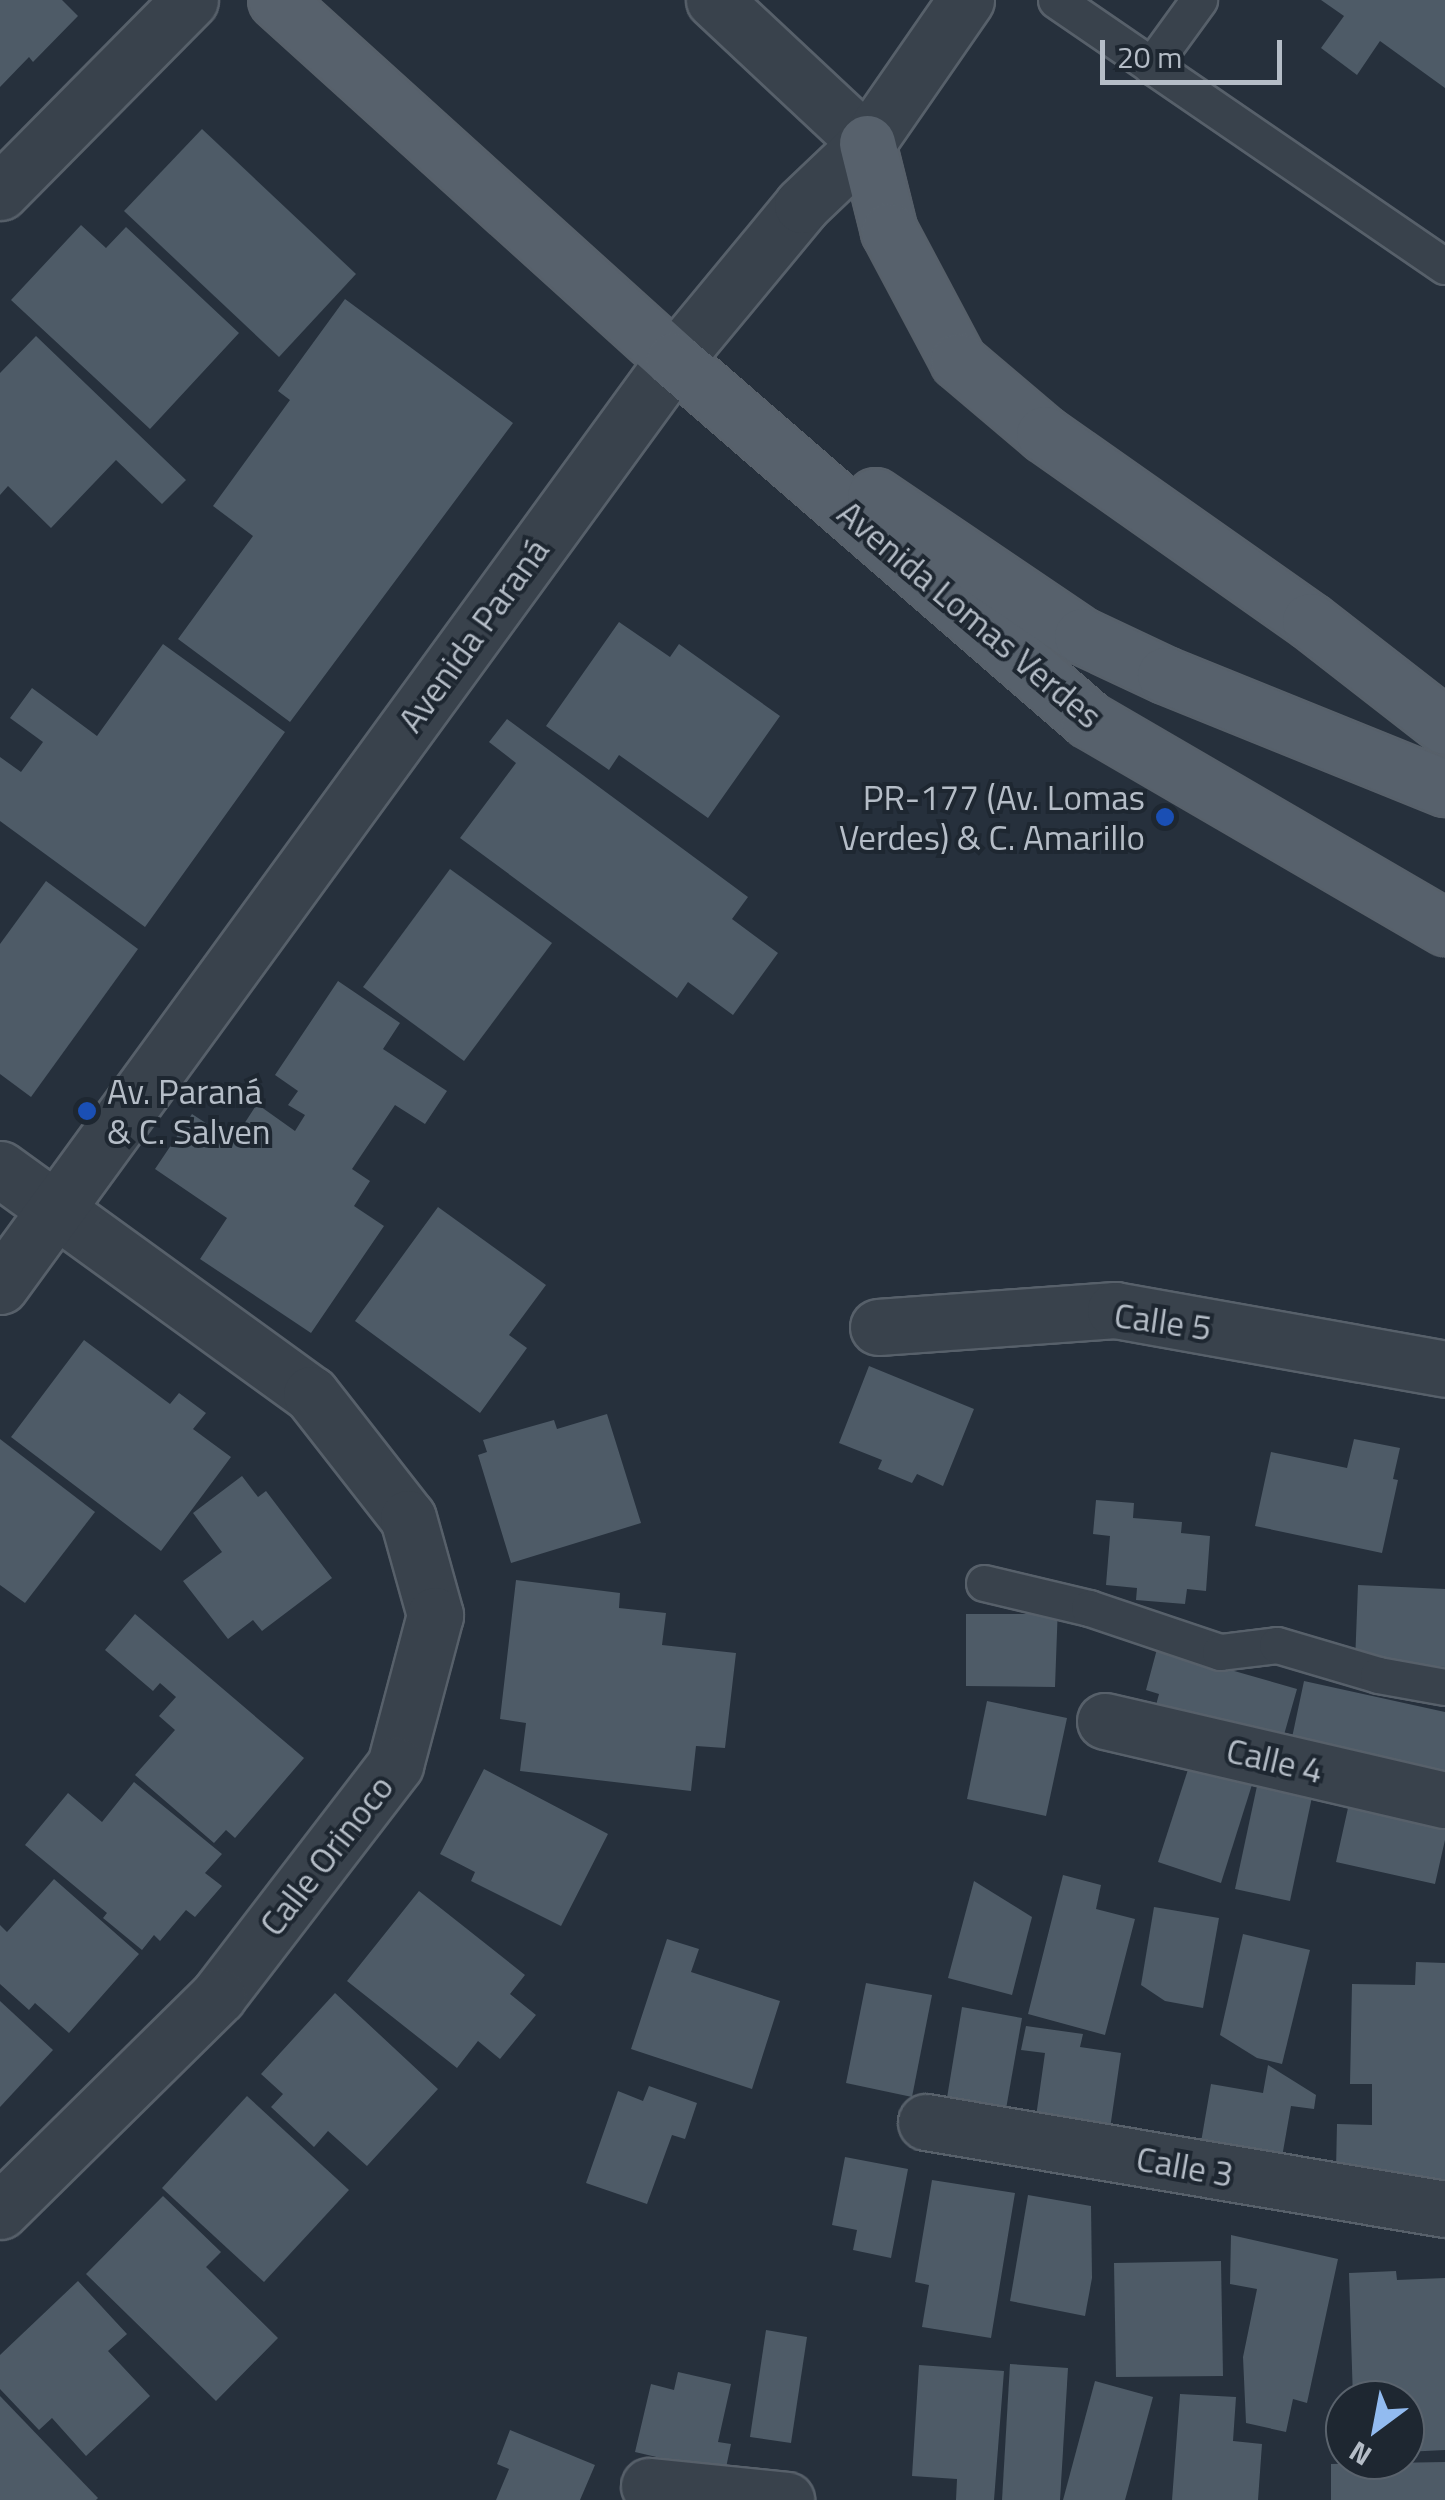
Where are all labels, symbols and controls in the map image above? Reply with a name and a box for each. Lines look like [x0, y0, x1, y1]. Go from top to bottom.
scale bar [1105, 20, 1288, 82]
text: 20 m [1117, 34, 1182, 80]
street label: Avenida Lomas Verdes [830, 491, 1110, 737]
street label: Avenida Paraná [389, 530, 557, 740]
place label: PR-177 (Av. Lomas Verdes) & C. Amarillo [839, 776, 1145, 858]
marker: PR-177 (Av. Lomas Verdes) & C. Amarillo [1154, 806, 1176, 828]
place label: Av. Paraná & C. Salven [107, 1070, 271, 1152]
marker: Av. Paraná & C. Salven [76, 1100, 98, 1122]
street label: Calle 5 [1112, 1293, 1214, 1349]
street label: Calle 4 [1223, 1729, 1327, 1791]
street label: Calle Orinoco [250, 1767, 402, 1943]
street label: Calle 3 [1133, 2137, 1237, 2195]
north arrow [1325, 2380, 1425, 2480]
text: N [1340, 2431, 1380, 2478]

